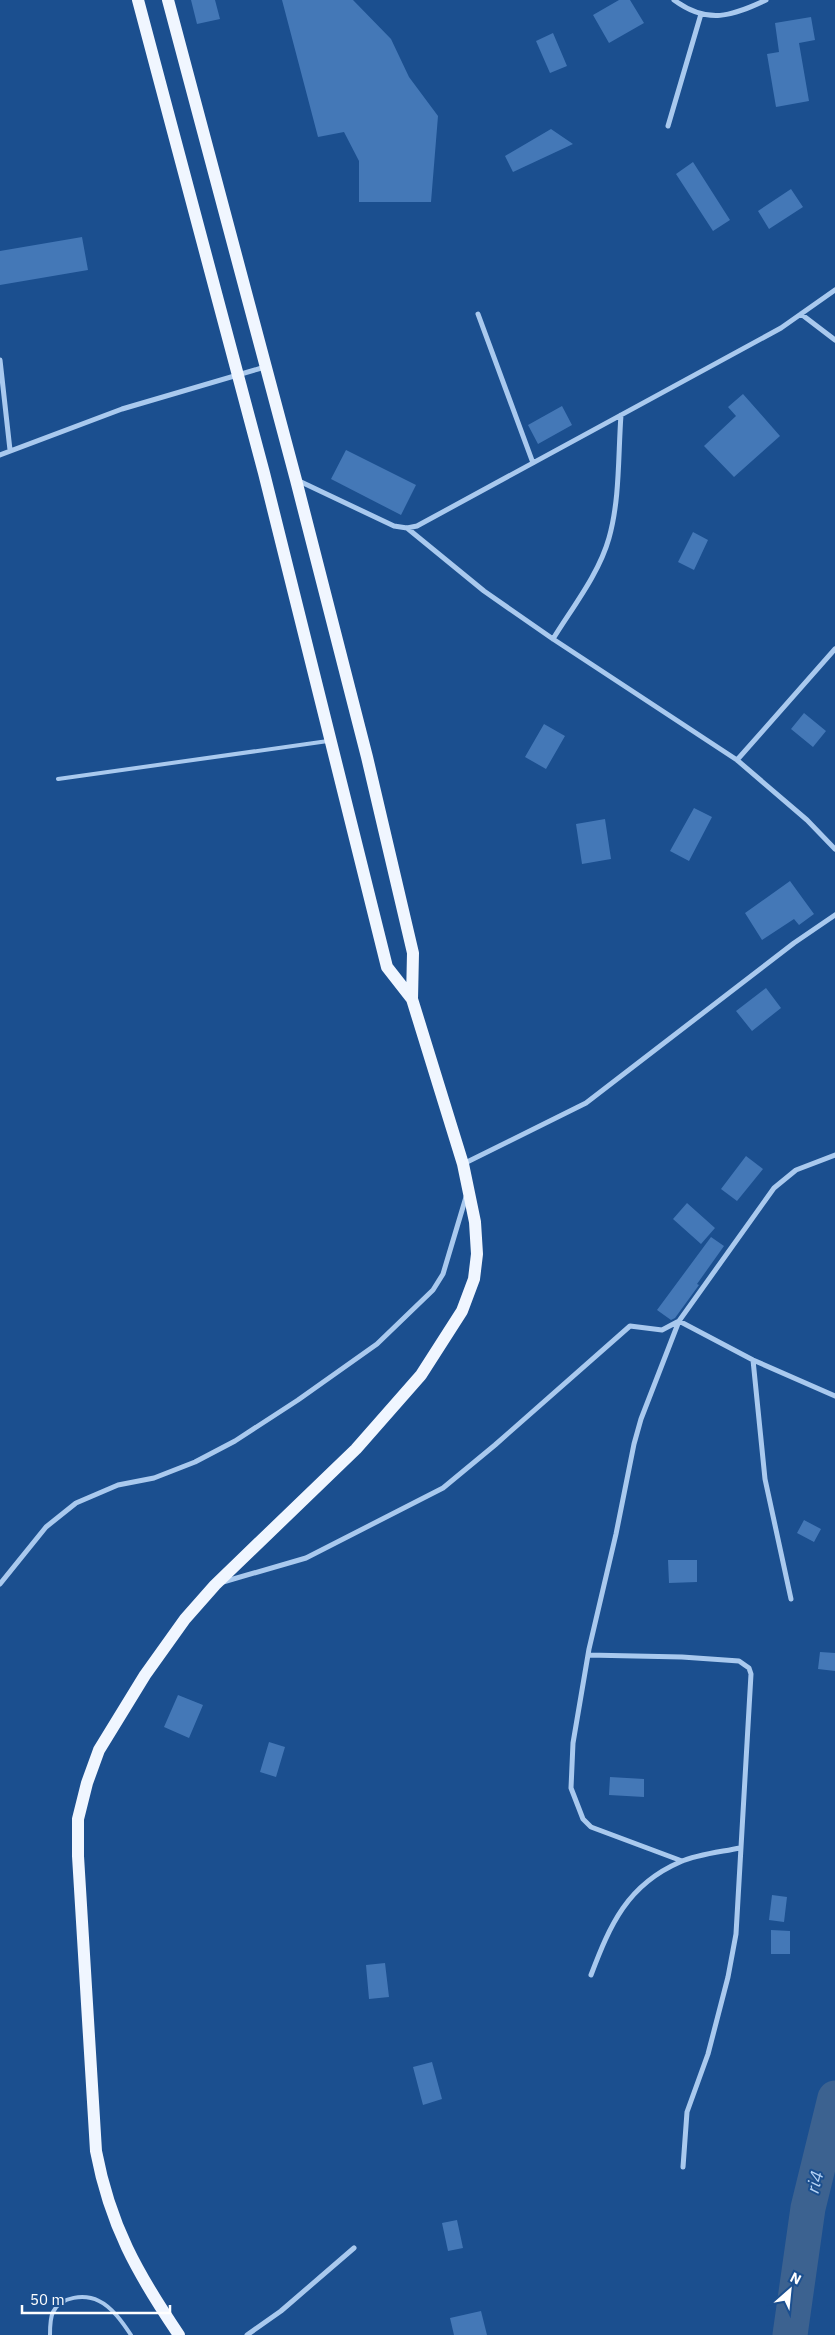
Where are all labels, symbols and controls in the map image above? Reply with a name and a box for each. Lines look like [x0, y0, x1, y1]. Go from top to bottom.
water label: ri4 [801, 2168, 828, 2195]
north arrow [765, 2265, 815, 2315]
text: N [787, 2268, 805, 2289]
scale bar [22, 2282, 170, 2314]
text: 50 m [30, 2290, 65, 2309]

